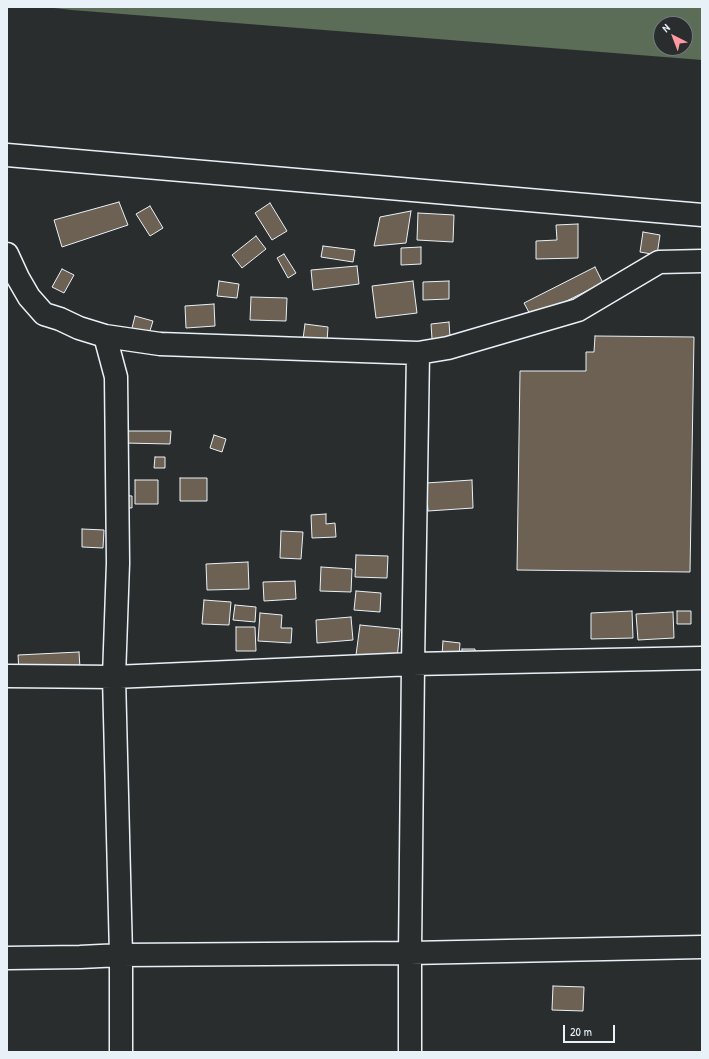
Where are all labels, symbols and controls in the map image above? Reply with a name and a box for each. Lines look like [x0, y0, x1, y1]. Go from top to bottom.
north arrow [653, 16, 693, 56]
text: N [659, 21, 672, 35]
scale bar [565, 1017, 617, 1043]
text: 20 m [570, 1023, 592, 1040]

